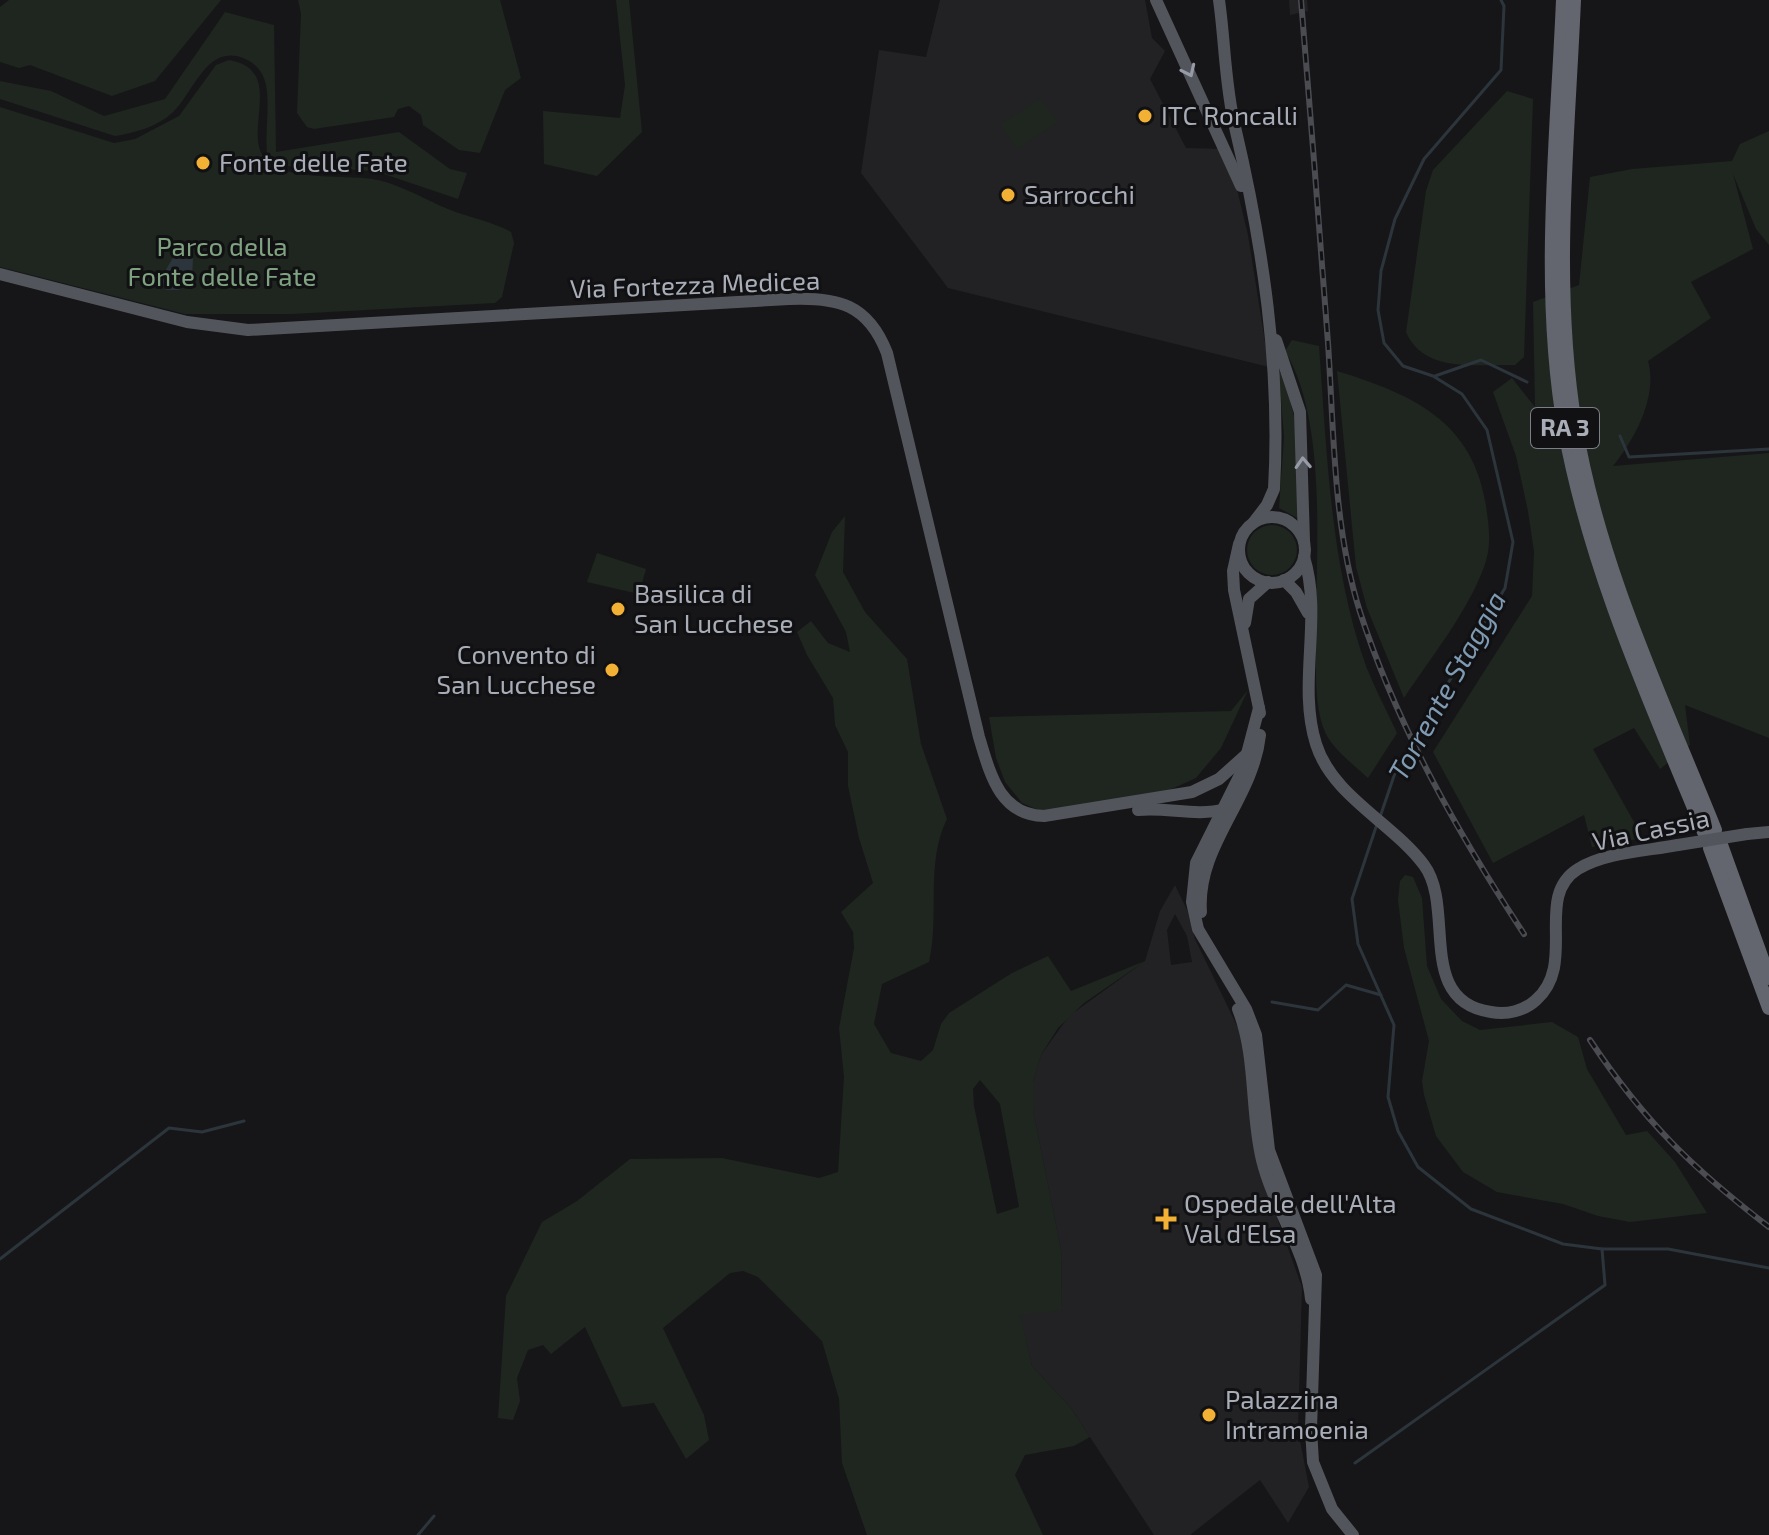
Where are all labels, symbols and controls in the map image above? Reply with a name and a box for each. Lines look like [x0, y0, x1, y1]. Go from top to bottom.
one-way arrow [1179, 62, 1195, 77]
place label: ITC Roncalli [1161, 99, 1298, 130]
marker: ITC Roncalli [1136, 107, 1154, 125]
place label: Fonte delle Fate [219, 146, 408, 177]
marker: Fonte delle Fate [194, 154, 212, 172]
place label: Sarrocchi [1024, 178, 1135, 209]
marker: Sarrocchi [999, 186, 1017, 204]
park label: Parco della Fonte delle Fate [128, 230, 316, 291]
street label: Via Fortezza Medicea [569, 264, 821, 303]
road number: RA 3 [1531, 408, 1599, 448]
one-way arrow [1295, 456, 1312, 469]
place label: Basilica di San Lucchese [634, 577, 793, 638]
water label: Torrente Staggia [1380, 585, 1512, 786]
marker: Basilica di San Lucchese [609, 600, 627, 618]
place label: Convento di San Lucchese [437, 638, 596, 699]
marker: Convento di San Lucchese [603, 661, 621, 679]
street label: Via Cassia [1589, 801, 1712, 856]
place label: Ospedale dell'Alta Val d'Elsa [1184, 1187, 1396, 1248]
marker: Ospedale dell'Alta Val d'Elsa [1155, 1208, 1177, 1230]
place label: Palazzina Intramoenia [1225, 1383, 1369, 1444]
marker: Palazzina Intramoenia [1200, 1406, 1218, 1424]

